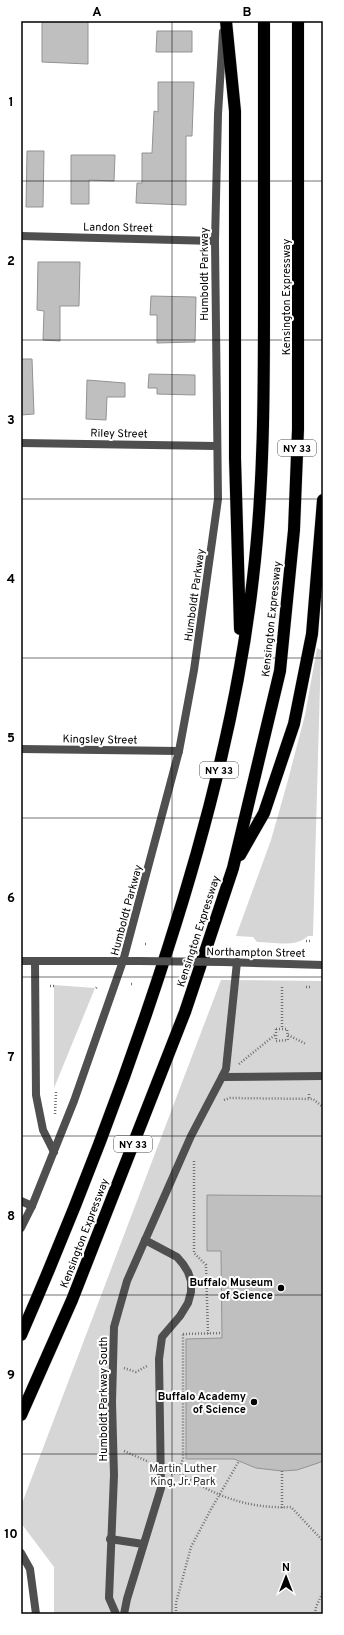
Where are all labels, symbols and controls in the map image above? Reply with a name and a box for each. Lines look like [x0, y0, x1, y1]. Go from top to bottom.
text: A [92, 5, 102, 21]
text: B [243, 5, 252, 21]
text: 1 [8, 95, 14, 111]
street label: Landon Street [83, 220, 153, 236]
street label: Humboldt Parkway [198, 227, 212, 321]
street label: Kensington Expressway [280, 239, 294, 355]
text: 2 [7, 254, 15, 270]
text: 3 [7, 413, 15, 429]
street label: Riley Street [90, 427, 148, 441]
road number: NY 33 [278, 440, 316, 456]
street label: Humboldt Parkway [182, 548, 208, 642]
street label: Kensington Expressway [259, 560, 285, 678]
text: 4 [7, 572, 15, 588]
text: 5 [7, 731, 15, 747]
street label: Kingsley Street [62, 732, 138, 748]
road number: NY 33 [200, 762, 238, 778]
street label: Humboldt Parkway [108, 863, 146, 957]
street label: Kensington Expressway [174, 874, 224, 989]
text: 6 [7, 891, 15, 907]
street label: Northampton Street [206, 945, 306, 961]
text: 7 [8, 1050, 15, 1066]
road number: NY 33 [114, 1136, 152, 1152]
street label: Kensington Expressway [58, 1176, 112, 1290]
text: 8 [7, 1209, 15, 1225]
place label: Buffalo Museum of Science [189, 1276, 273, 1303]
marker: Buffalo Museum of Science [276, 1283, 286, 1293]
street label: Humboldt Parkway South [97, 1337, 111, 1461]
text: 9 [7, 1368, 15, 1384]
place label: Buffalo Academy of Science [158, 1390, 246, 1417]
marker: Buffalo Academy of Science [249, 1397, 259, 1407]
park label: Martin Luther King, Jr. Park [149, 1462, 217, 1489]
text: 10 [4, 1527, 18, 1543]
north arrow [266, 1557, 306, 1597]
text: N [282, 1561, 290, 1575]

